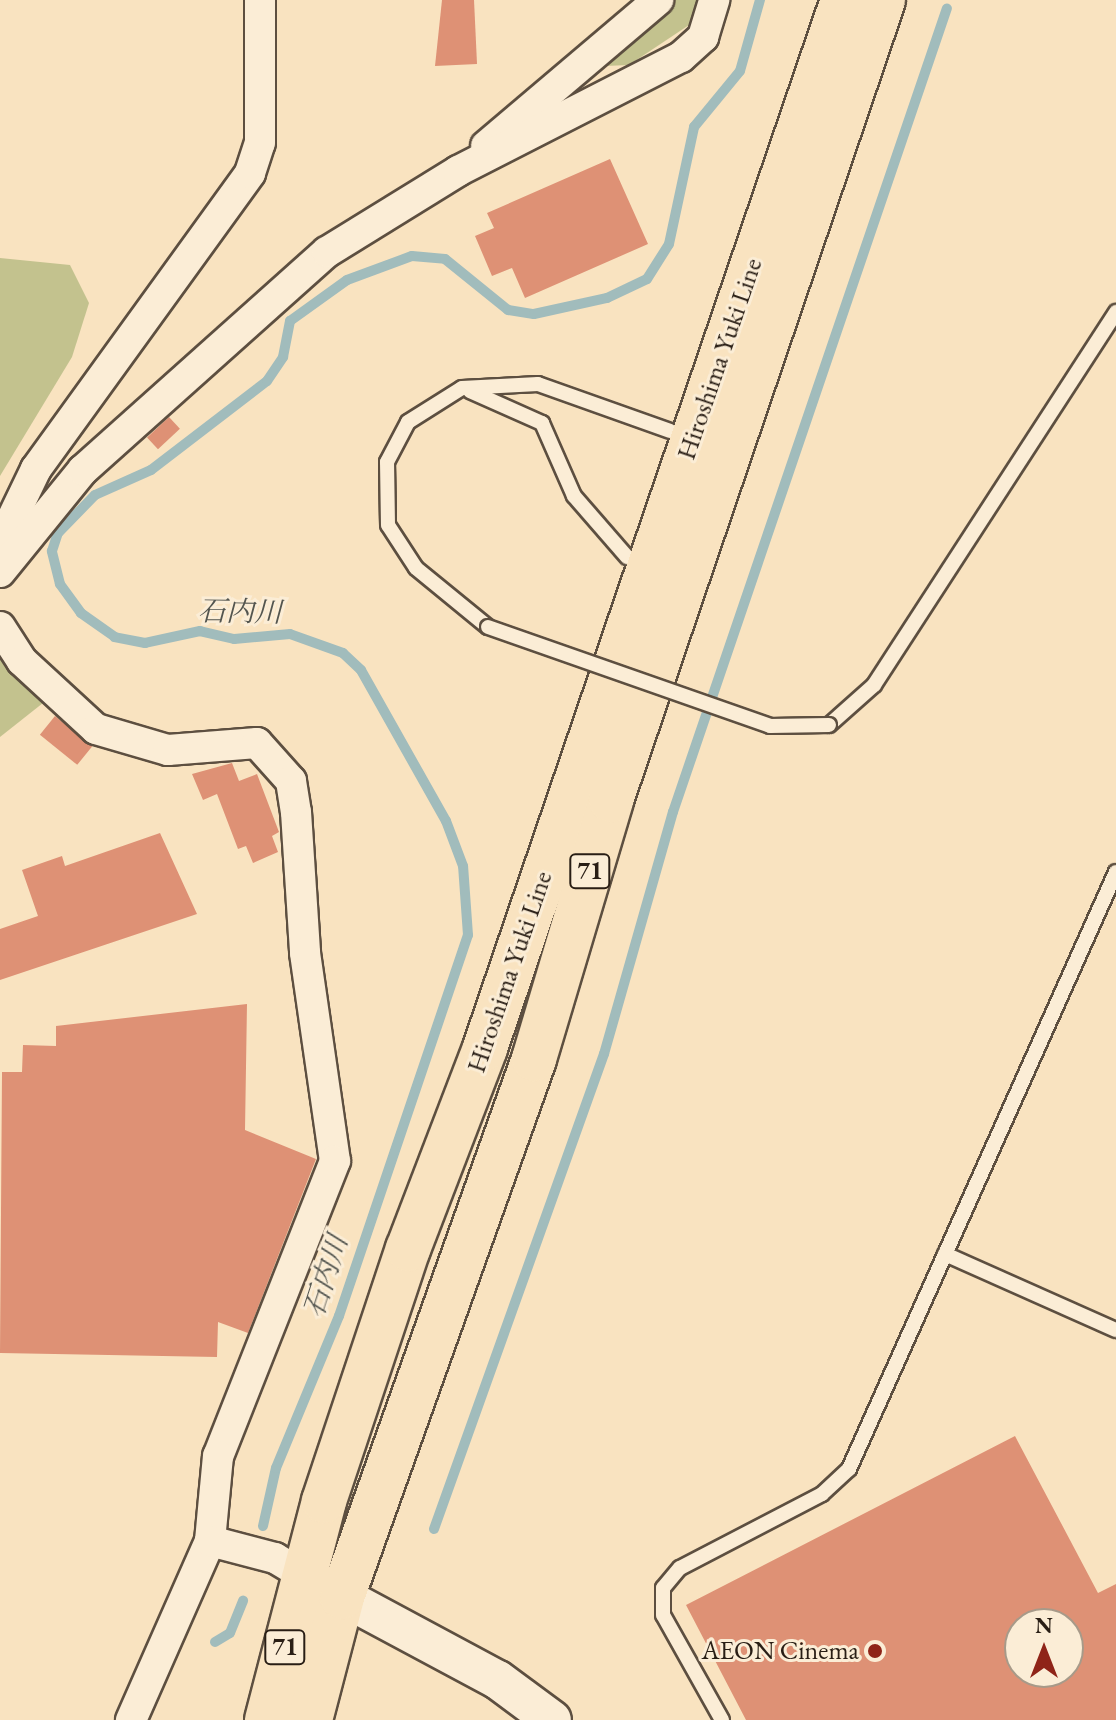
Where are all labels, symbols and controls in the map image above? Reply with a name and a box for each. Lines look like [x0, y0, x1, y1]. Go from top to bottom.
street label: Hiroshima Yuki Line [671, 254, 769, 464]
water label: 石内川 [198, 593, 282, 629]
road number: 71 [568, 851, 612, 891]
street label: Hiroshima Yuki Line [461, 867, 559, 1077]
water label: 石内川 [296, 1231, 354, 1321]
north arrow [1004, 1608, 1084, 1688]
text: N [1035, 1611, 1053, 1640]
road number: 71 [263, 1627, 307, 1667]
place label: AEON Cinema [701, 1635, 859, 1667]
marker: AEON Cinema [866, 1642, 884, 1660]

